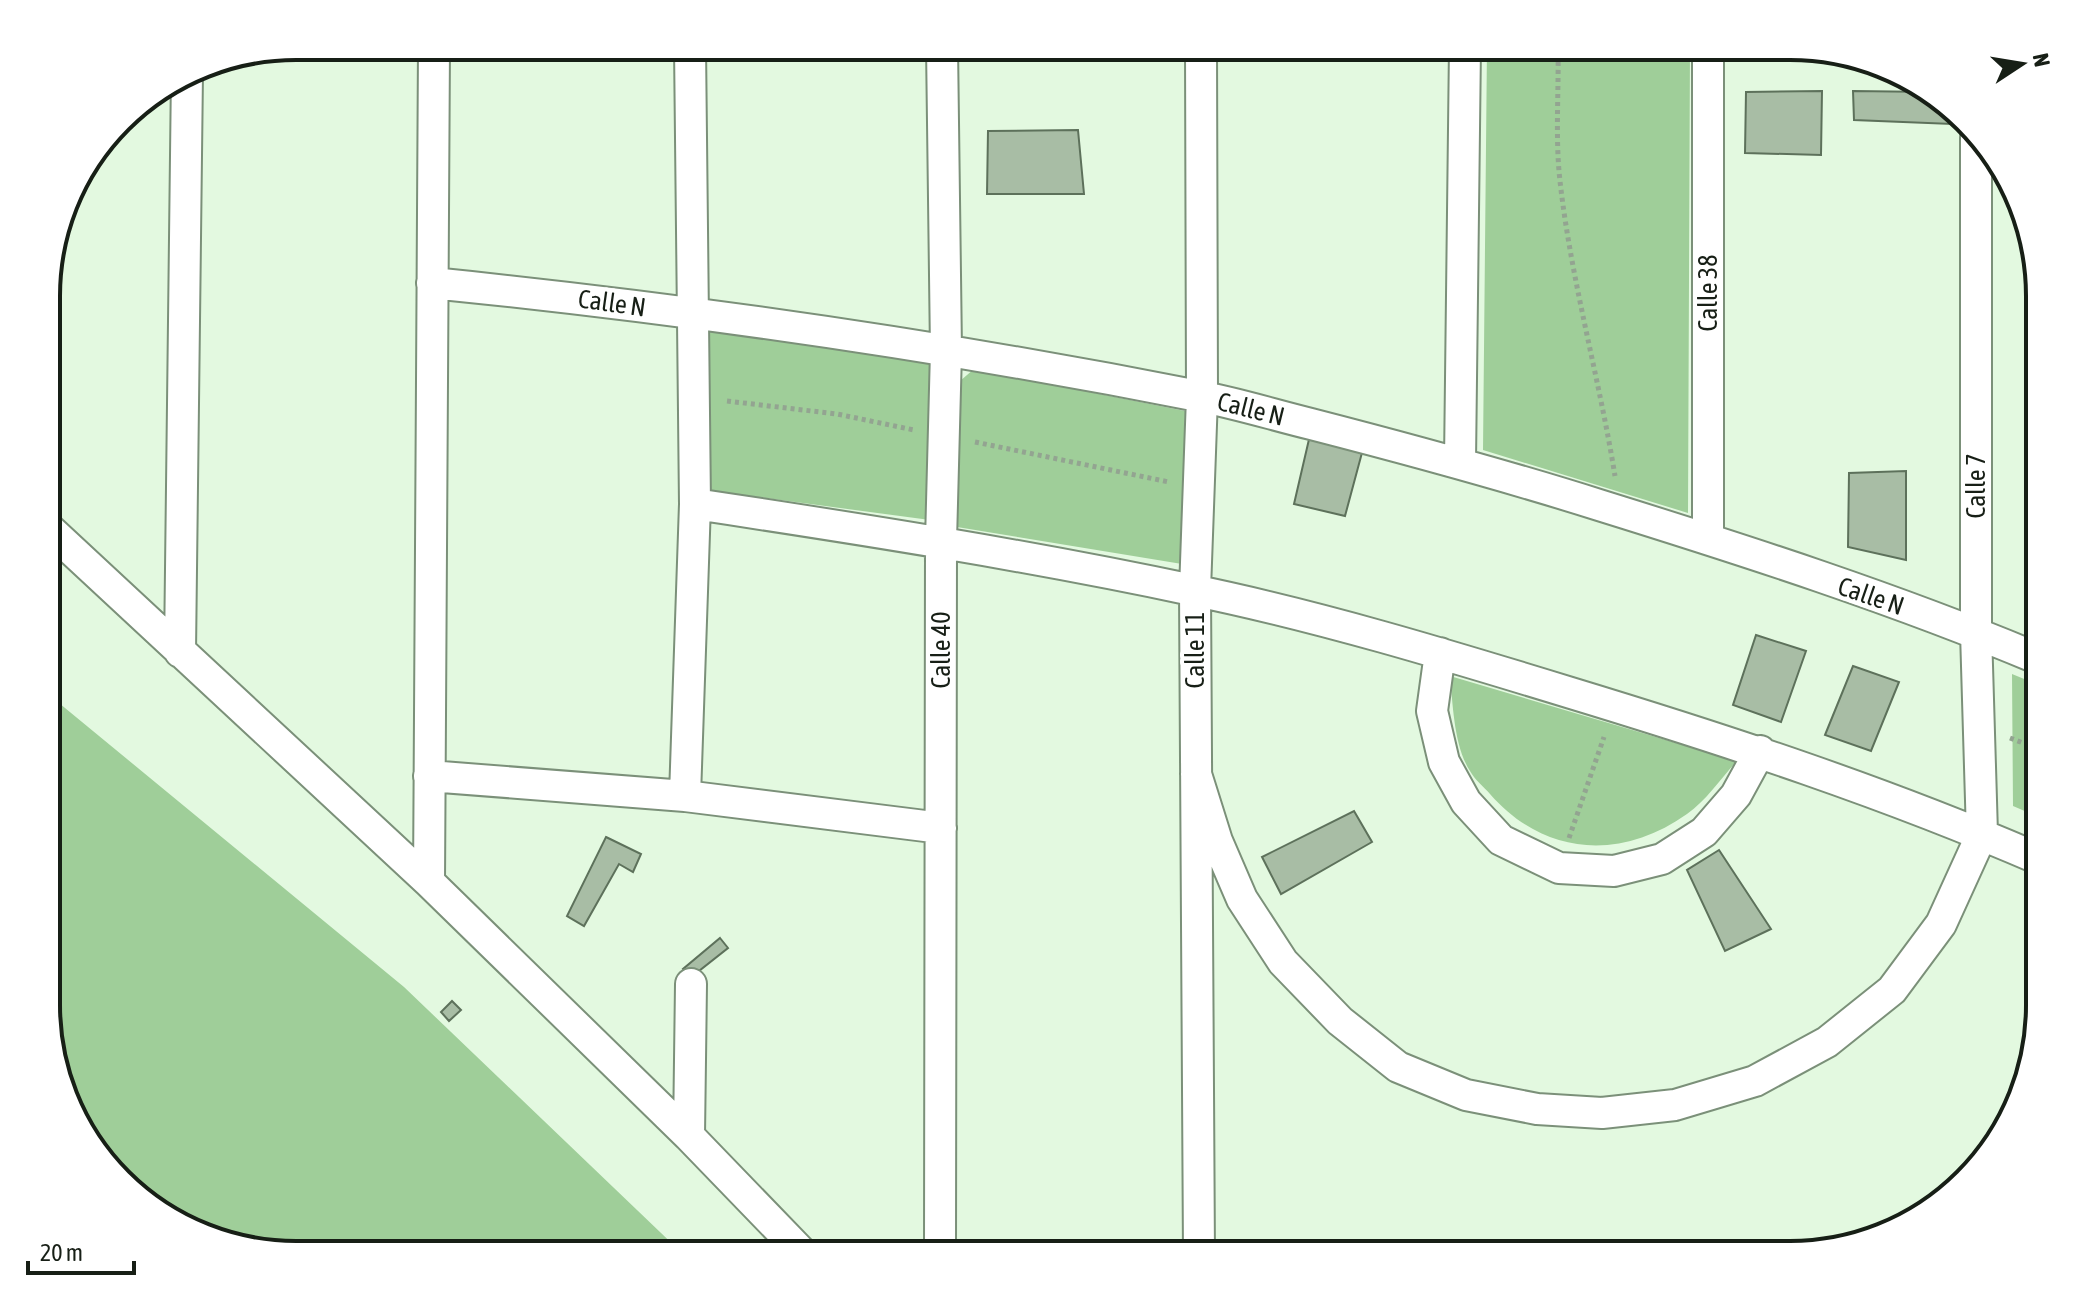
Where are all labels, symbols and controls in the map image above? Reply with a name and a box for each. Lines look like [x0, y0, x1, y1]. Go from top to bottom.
north arrow [1982, 24, 2062, 104]
text: N [2027, 51, 2056, 69]
street label: Calle 38 [1693, 254, 1723, 332]
street label: Calle N [576, 283, 648, 323]
street label: Calle N [1214, 386, 1288, 432]
street label: Calle 7 [1961, 454, 1991, 518]
street label: Calle N [1834, 571, 1908, 621]
street label: Calle 40 [926, 611, 956, 689]
street label: Calle 11 [1180, 611, 1210, 689]
scale bar [28, 1225, 134, 1275]
text: 20 m [40, 1239, 83, 1266]

